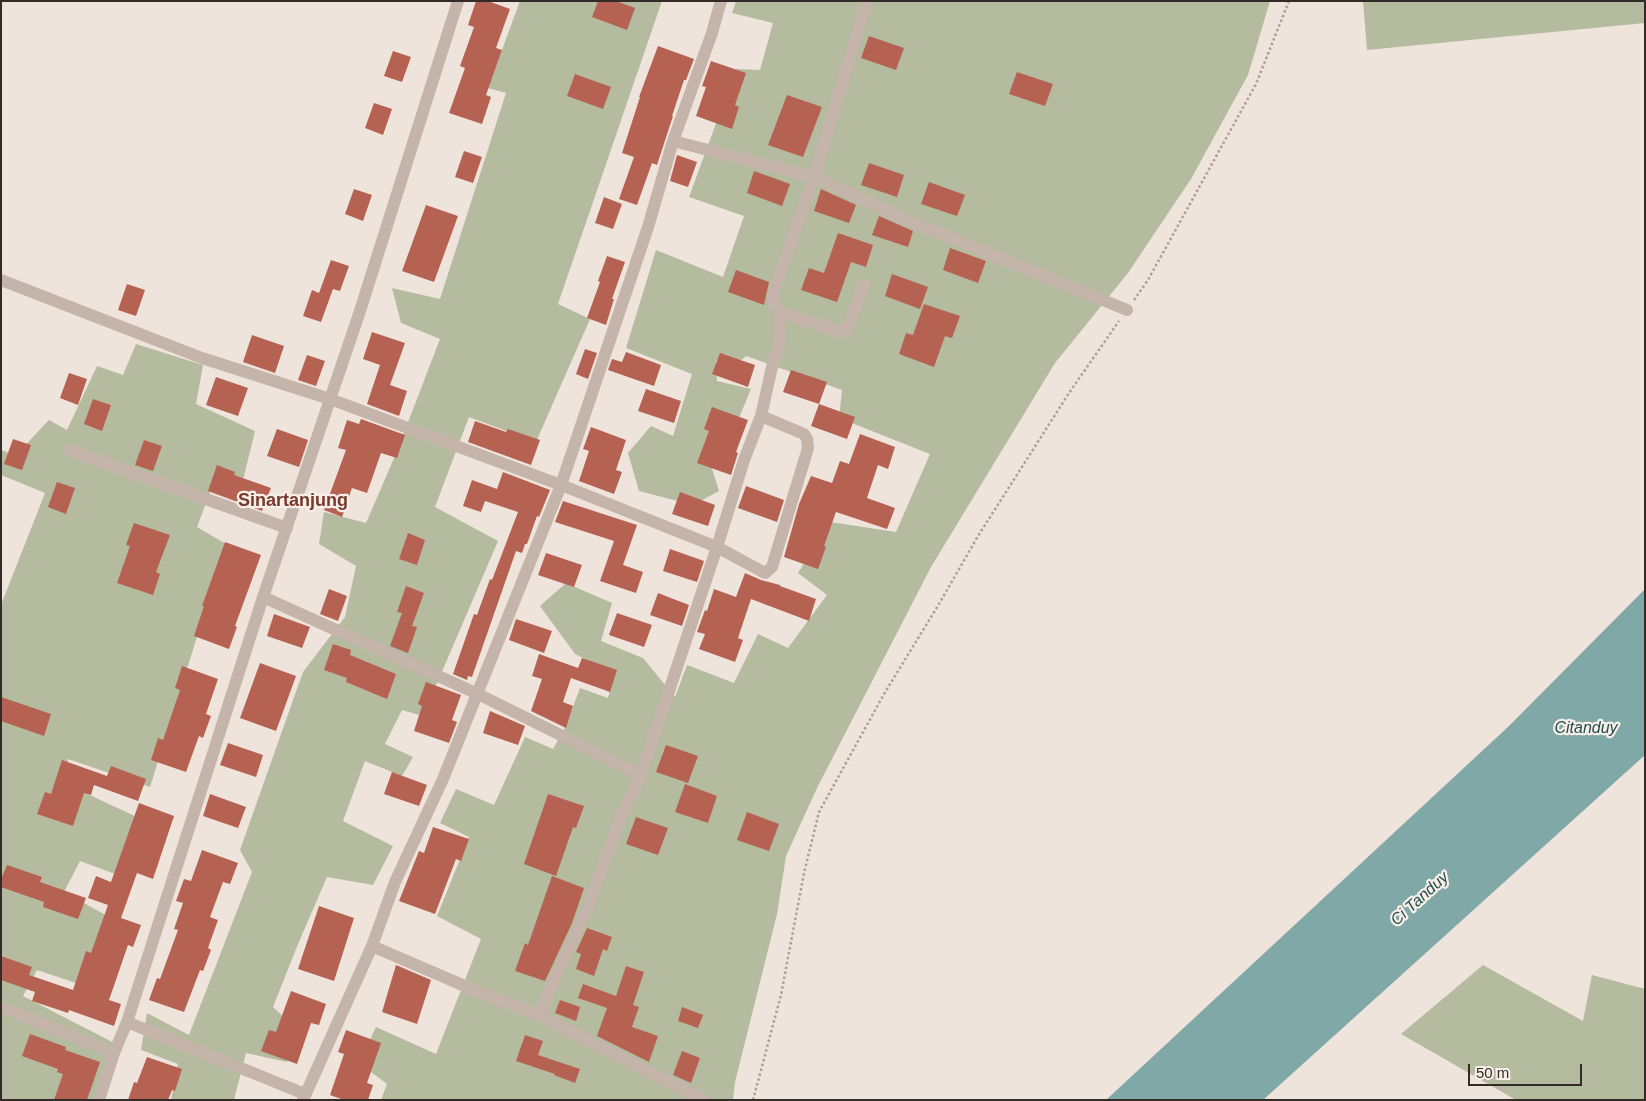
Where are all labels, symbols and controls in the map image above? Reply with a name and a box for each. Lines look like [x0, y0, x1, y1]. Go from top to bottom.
district label: Sinartanjung [238, 490, 348, 512]
water label: Citanduy [1554, 719, 1618, 739]
water label: Ci Tanduy [1387, 868, 1453, 930]
scale bar [1471, 1054, 1585, 1086]
text: 50 m [1476, 1064, 1509, 1081]

